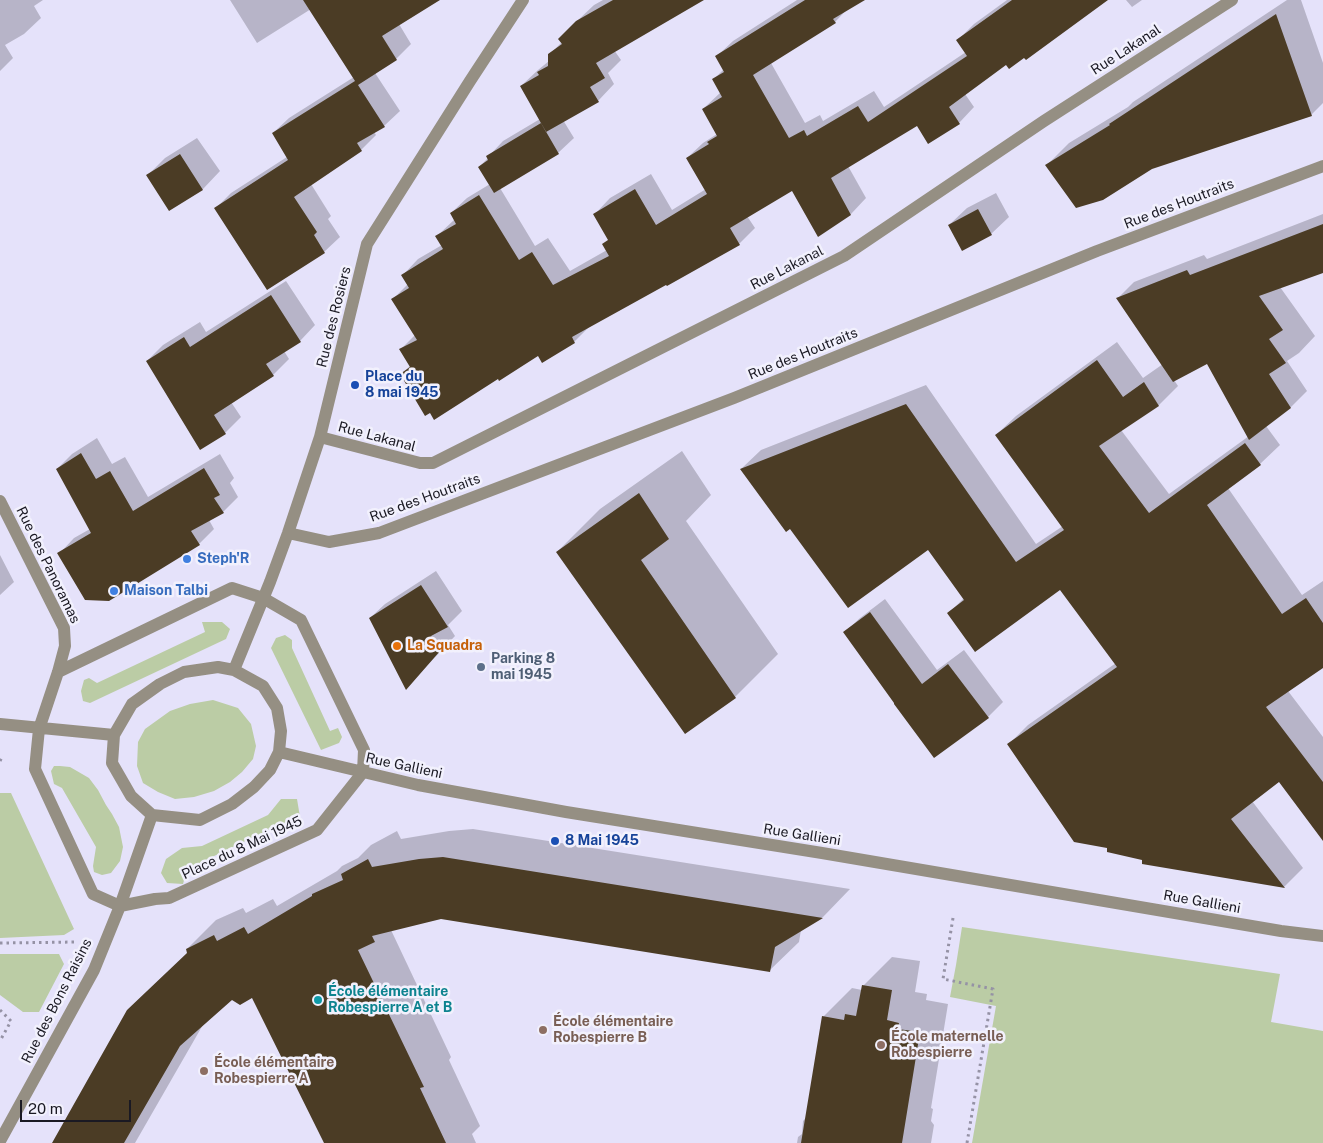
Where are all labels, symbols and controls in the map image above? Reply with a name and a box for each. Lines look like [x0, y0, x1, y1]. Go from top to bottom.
street label: Rue Lakanal [1088, 21, 1164, 79]
street label: Rue des Houtraits [1122, 175, 1236, 233]
street label: Rue Lakanal [748, 242, 826, 294]
street label: Rue des Rosiers [313, 265, 355, 369]
street label: Rue des Houtraits [746, 324, 860, 384]
place label: Place du 8 mai 1945 [365, 369, 439, 402]
marker: Place du 8 mai 1945 [349, 379, 361, 391]
street label: Rue Lakanal [336, 419, 418, 455]
street label: Rue des Houtraits [367, 470, 483, 526]
street label: Rue des Panoramas [12, 504, 84, 626]
place label: Steph'R [197, 551, 250, 567]
marker: Steph'R [181, 553, 193, 565]
place label: Maison Talbi [124, 583, 208, 599]
marker: Maison Talbi [108, 585, 120, 597]
place label: La Squadra [407, 638, 483, 654]
marker: La Squadra [391, 640, 403, 652]
place label: Parking 8 mai 1945 [491, 651, 555, 684]
marker: Parking 8 mai 1945 [475, 661, 487, 673]
street label: Rue Gallieni [364, 750, 444, 782]
street label: Place du 8 Mai 1945 [179, 813, 305, 883]
street label: Rue Gallieni [762, 821, 842, 849]
place label: 8 Mai 1945 [565, 833, 639, 849]
marker: 8 Mai 1945 [549, 835, 561, 847]
street label: Rue Gallieni [1162, 887, 1242, 917]
street label: Rue des Bons Raisins [18, 936, 96, 1066]
place label: École élémentaire Robespierre A et B [328, 984, 452, 1016]
marker: École élémentaire Robespierre A et B [312, 994, 324, 1006]
place label: École élémentaire Robespierre B [553, 1014, 673, 1046]
marker: École élémentaire Robespierre B [537, 1024, 549, 1036]
place label: École maternelle Robespierre [891, 1029, 1004, 1062]
marker: École maternelle Robespierre [875, 1039, 887, 1051]
place label: École élémentaire Robespierre A [214, 1055, 334, 1088]
marker: École élémentaire Robespierre A [198, 1065, 210, 1077]
scale bar [22, 1090, 134, 1122]
text: 20 m [28, 1100, 63, 1117]

